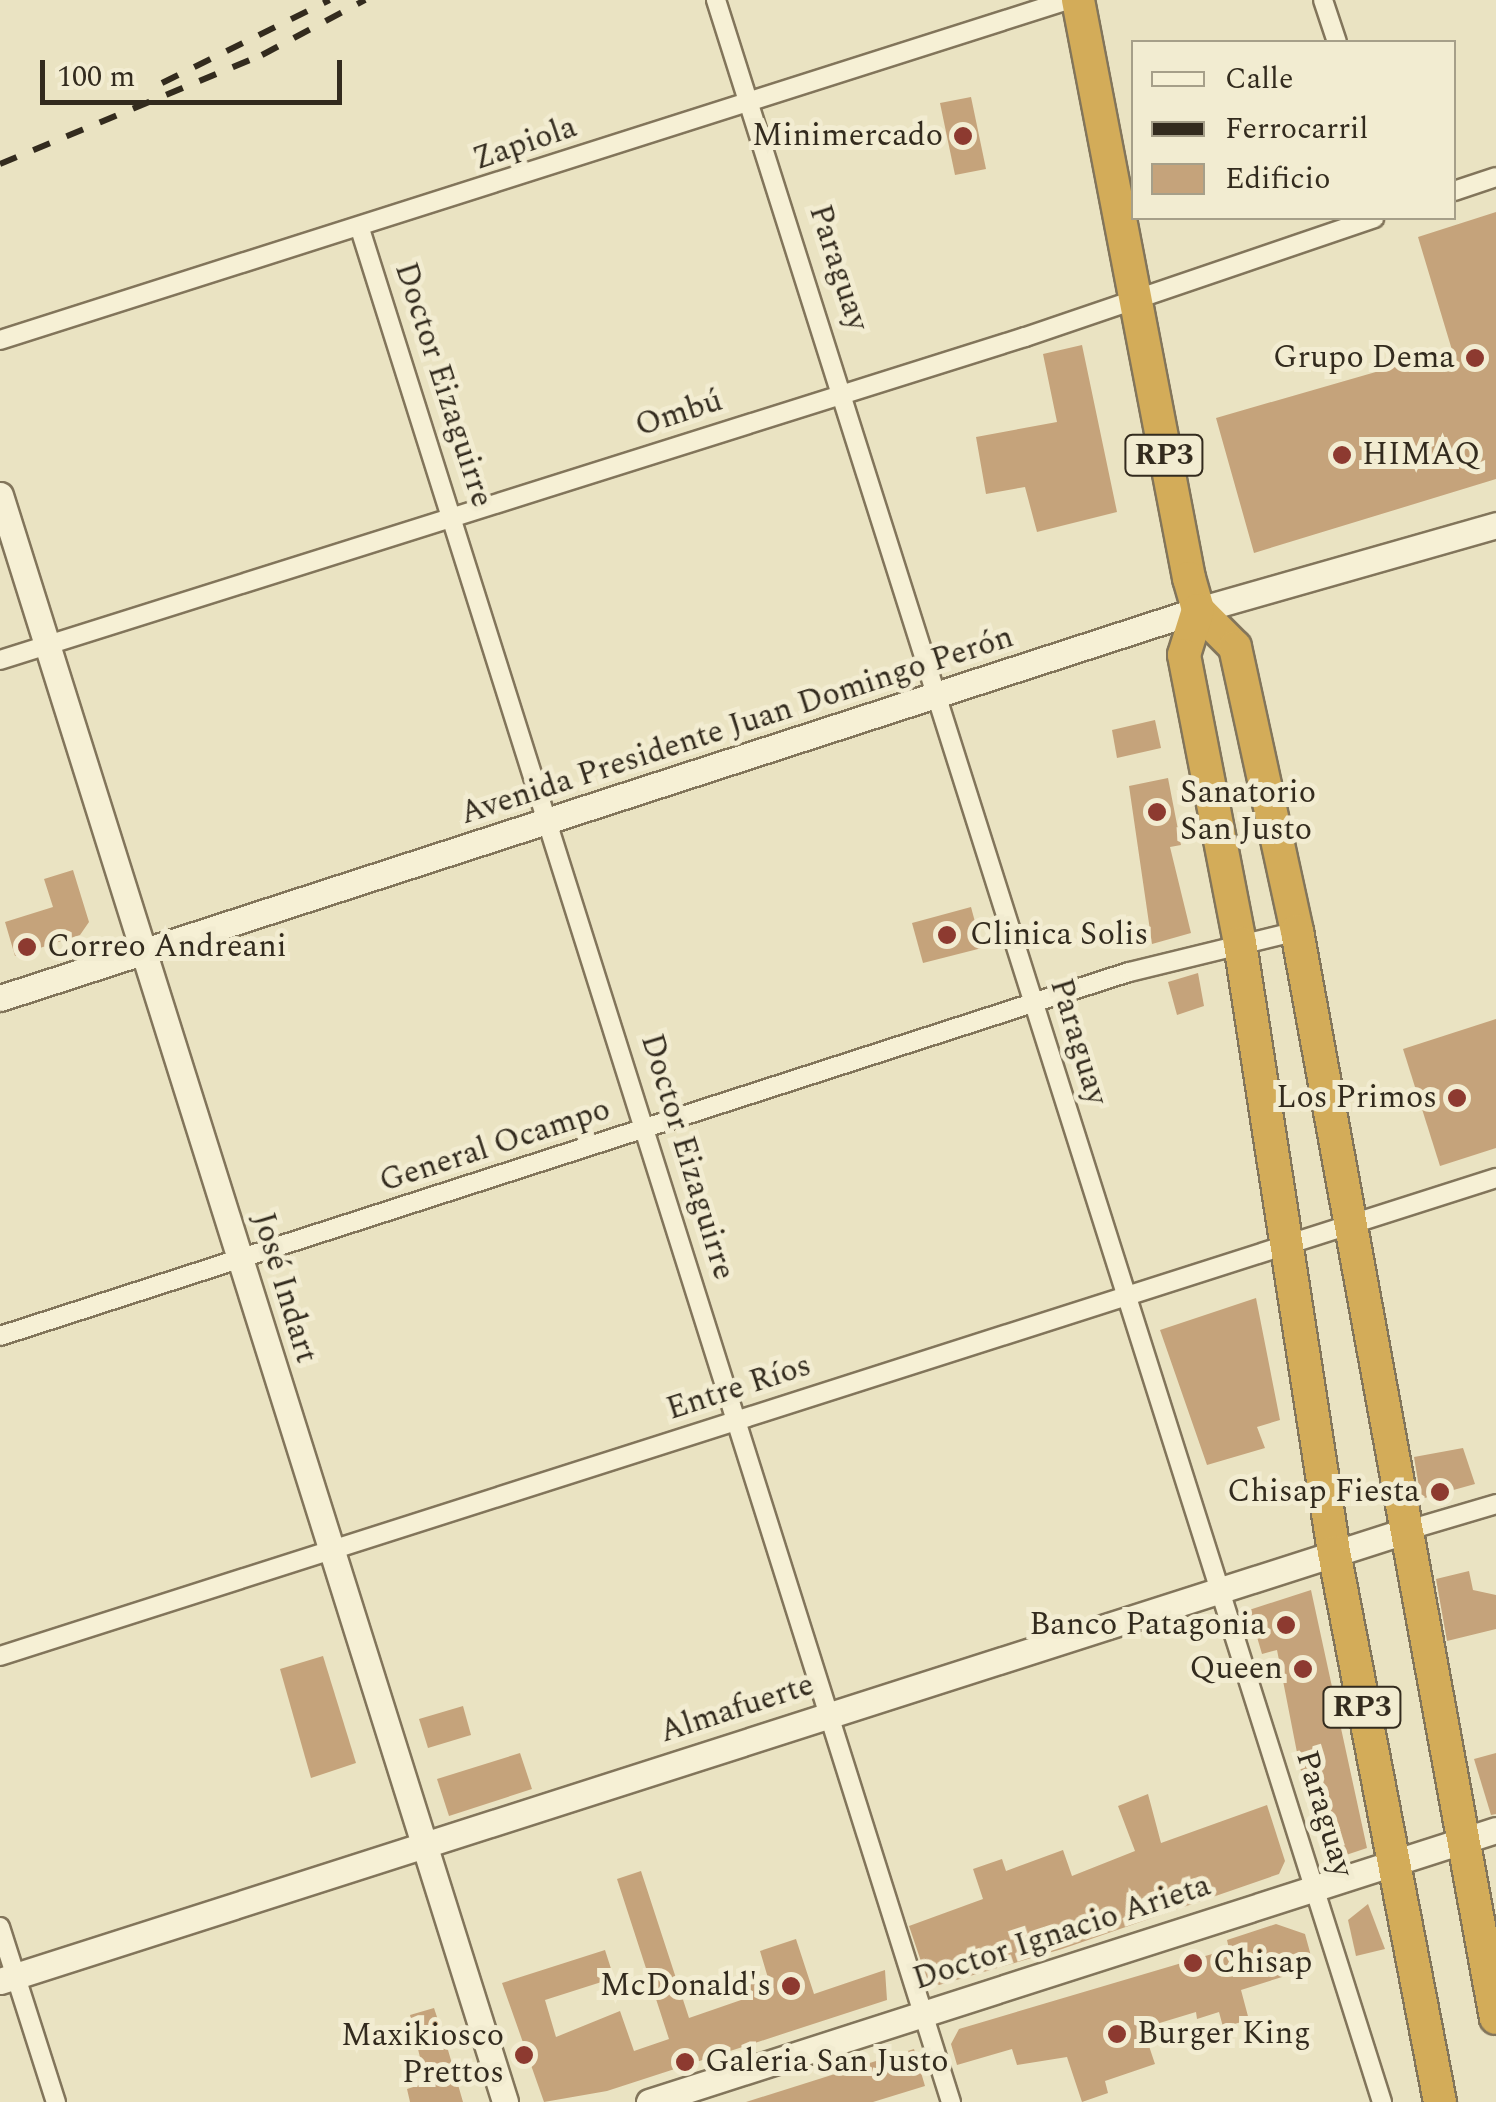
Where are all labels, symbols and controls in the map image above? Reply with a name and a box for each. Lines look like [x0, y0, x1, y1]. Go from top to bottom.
scale bar [45, 40, 348, 102]
legend [1131, 40, 1456, 220]
text: 100 m [57, 54, 135, 100]
text: Calle [1225, 56, 1293, 102]
text: Ferrocarril [1225, 106, 1368, 152]
street label: Zapiola [468, 108, 582, 180]
place label: Minimercado [752, 117, 943, 155]
marker: Minimercado [952, 125, 974, 147]
text: Edificio [1225, 156, 1330, 202]
street label: Paraguay [800, 200, 876, 336]
street label: Doctor Eizaguirre [385, 258, 501, 512]
place label: Grupo Dema [1273, 339, 1455, 377]
marker: Grupo Dema [1464, 347, 1486, 369]
street label: Ombú [631, 382, 727, 446]
road number: RP3 [1124, 430, 1204, 480]
place label: HIMAQ [1362, 436, 1480, 474]
marker: HIMAQ [1331, 444, 1353, 466]
street label: Avenida Presidente Juan Domingo Perón [456, 618, 1018, 834]
place label: Sanatorio San Justo [1180, 775, 1316, 850]
marker: Sanatorio San Justo [1144, 799, 1170, 825]
place label: Clinica Solis [970, 916, 1148, 954]
marker: Clinica Solis [934, 922, 960, 948]
place label: Correo Andreani [47, 928, 287, 966]
marker: Correo Andreani [16, 936, 38, 958]
street label: Paraguay [1041, 974, 1115, 1110]
street label: Doctor Eizaguirre [631, 1029, 743, 1285]
place label: Los Primos [1276, 1079, 1437, 1117]
marker: Los Primos [1446, 1087, 1468, 1109]
street label: General Ocampo [375, 1091, 615, 1201]
street label: José Indart [243, 1208, 325, 1368]
street label: Entre Ríos [662, 1347, 816, 1429]
place label: Chisap Fiesta [1227, 1473, 1420, 1511]
marker: Chisap Fiesta [1429, 1481, 1451, 1503]
place label: Banco Patagonia [1029, 1606, 1266, 1644]
marker: Banco Patagonia [1275, 1614, 1297, 1636]
place label: Queen [1190, 1650, 1283, 1688]
marker: Queen [1292, 1658, 1314, 1680]
street label: Almafuerte [655, 1666, 819, 1752]
road number: RP3 [1322, 1682, 1402, 1732]
street label: Paraguay [1287, 1746, 1361, 1882]
street label: Doctor Ignacio Arieta [908, 1867, 1216, 1999]
place label: Chisap [1213, 1944, 1312, 1982]
marker: Chisap [1182, 1952, 1204, 1974]
place label: McDonald's [600, 1967, 771, 2005]
marker: McDonald's [780, 1975, 802, 1997]
place label: Burger King [1137, 2015, 1311, 2053]
place label: Maxikiosco Prettos [341, 2018, 504, 2093]
marker: Burger King [1106, 2023, 1128, 2045]
place label: Galeria San Justo [705, 2043, 948, 2081]
marker: Maxikiosco Prettos [513, 2044, 535, 2066]
marker: Galeria San Justo [674, 2051, 696, 2073]

